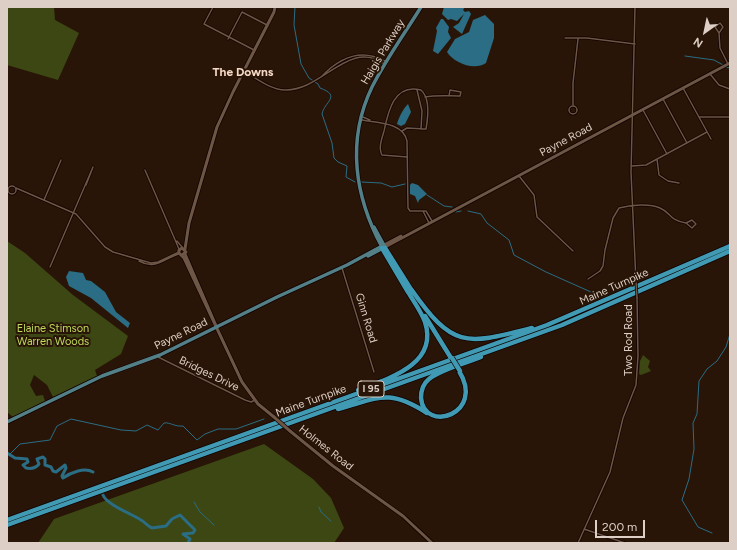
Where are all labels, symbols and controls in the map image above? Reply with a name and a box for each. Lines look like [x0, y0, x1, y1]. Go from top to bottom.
north arrow [685, 12, 725, 52]
street label: Haigis Parkway [358, 17, 408, 87]
text: N [691, 35, 705, 50]
district label: The Downs [213, 65, 273, 79]
street label: Payne Road [537, 121, 595, 159]
street label: Maine Turnpike [577, 266, 651, 308]
street label: Ginn Road [352, 292, 380, 344]
street label: Two Rod Road [622, 304, 636, 376]
street label: Payne Road [152, 315, 210, 353]
park label: Elaine Stimson Warren Woods [17, 322, 89, 348]
street label: Bridges Drive [177, 354, 241, 394]
road number: I 95 [358, 381, 384, 397]
street label: Maine Turnpike [274, 382, 348, 420]
street label: Holmes Road [296, 423, 356, 473]
scale bar [597, 512, 647, 538]
text: 200 m [602, 520, 637, 534]

